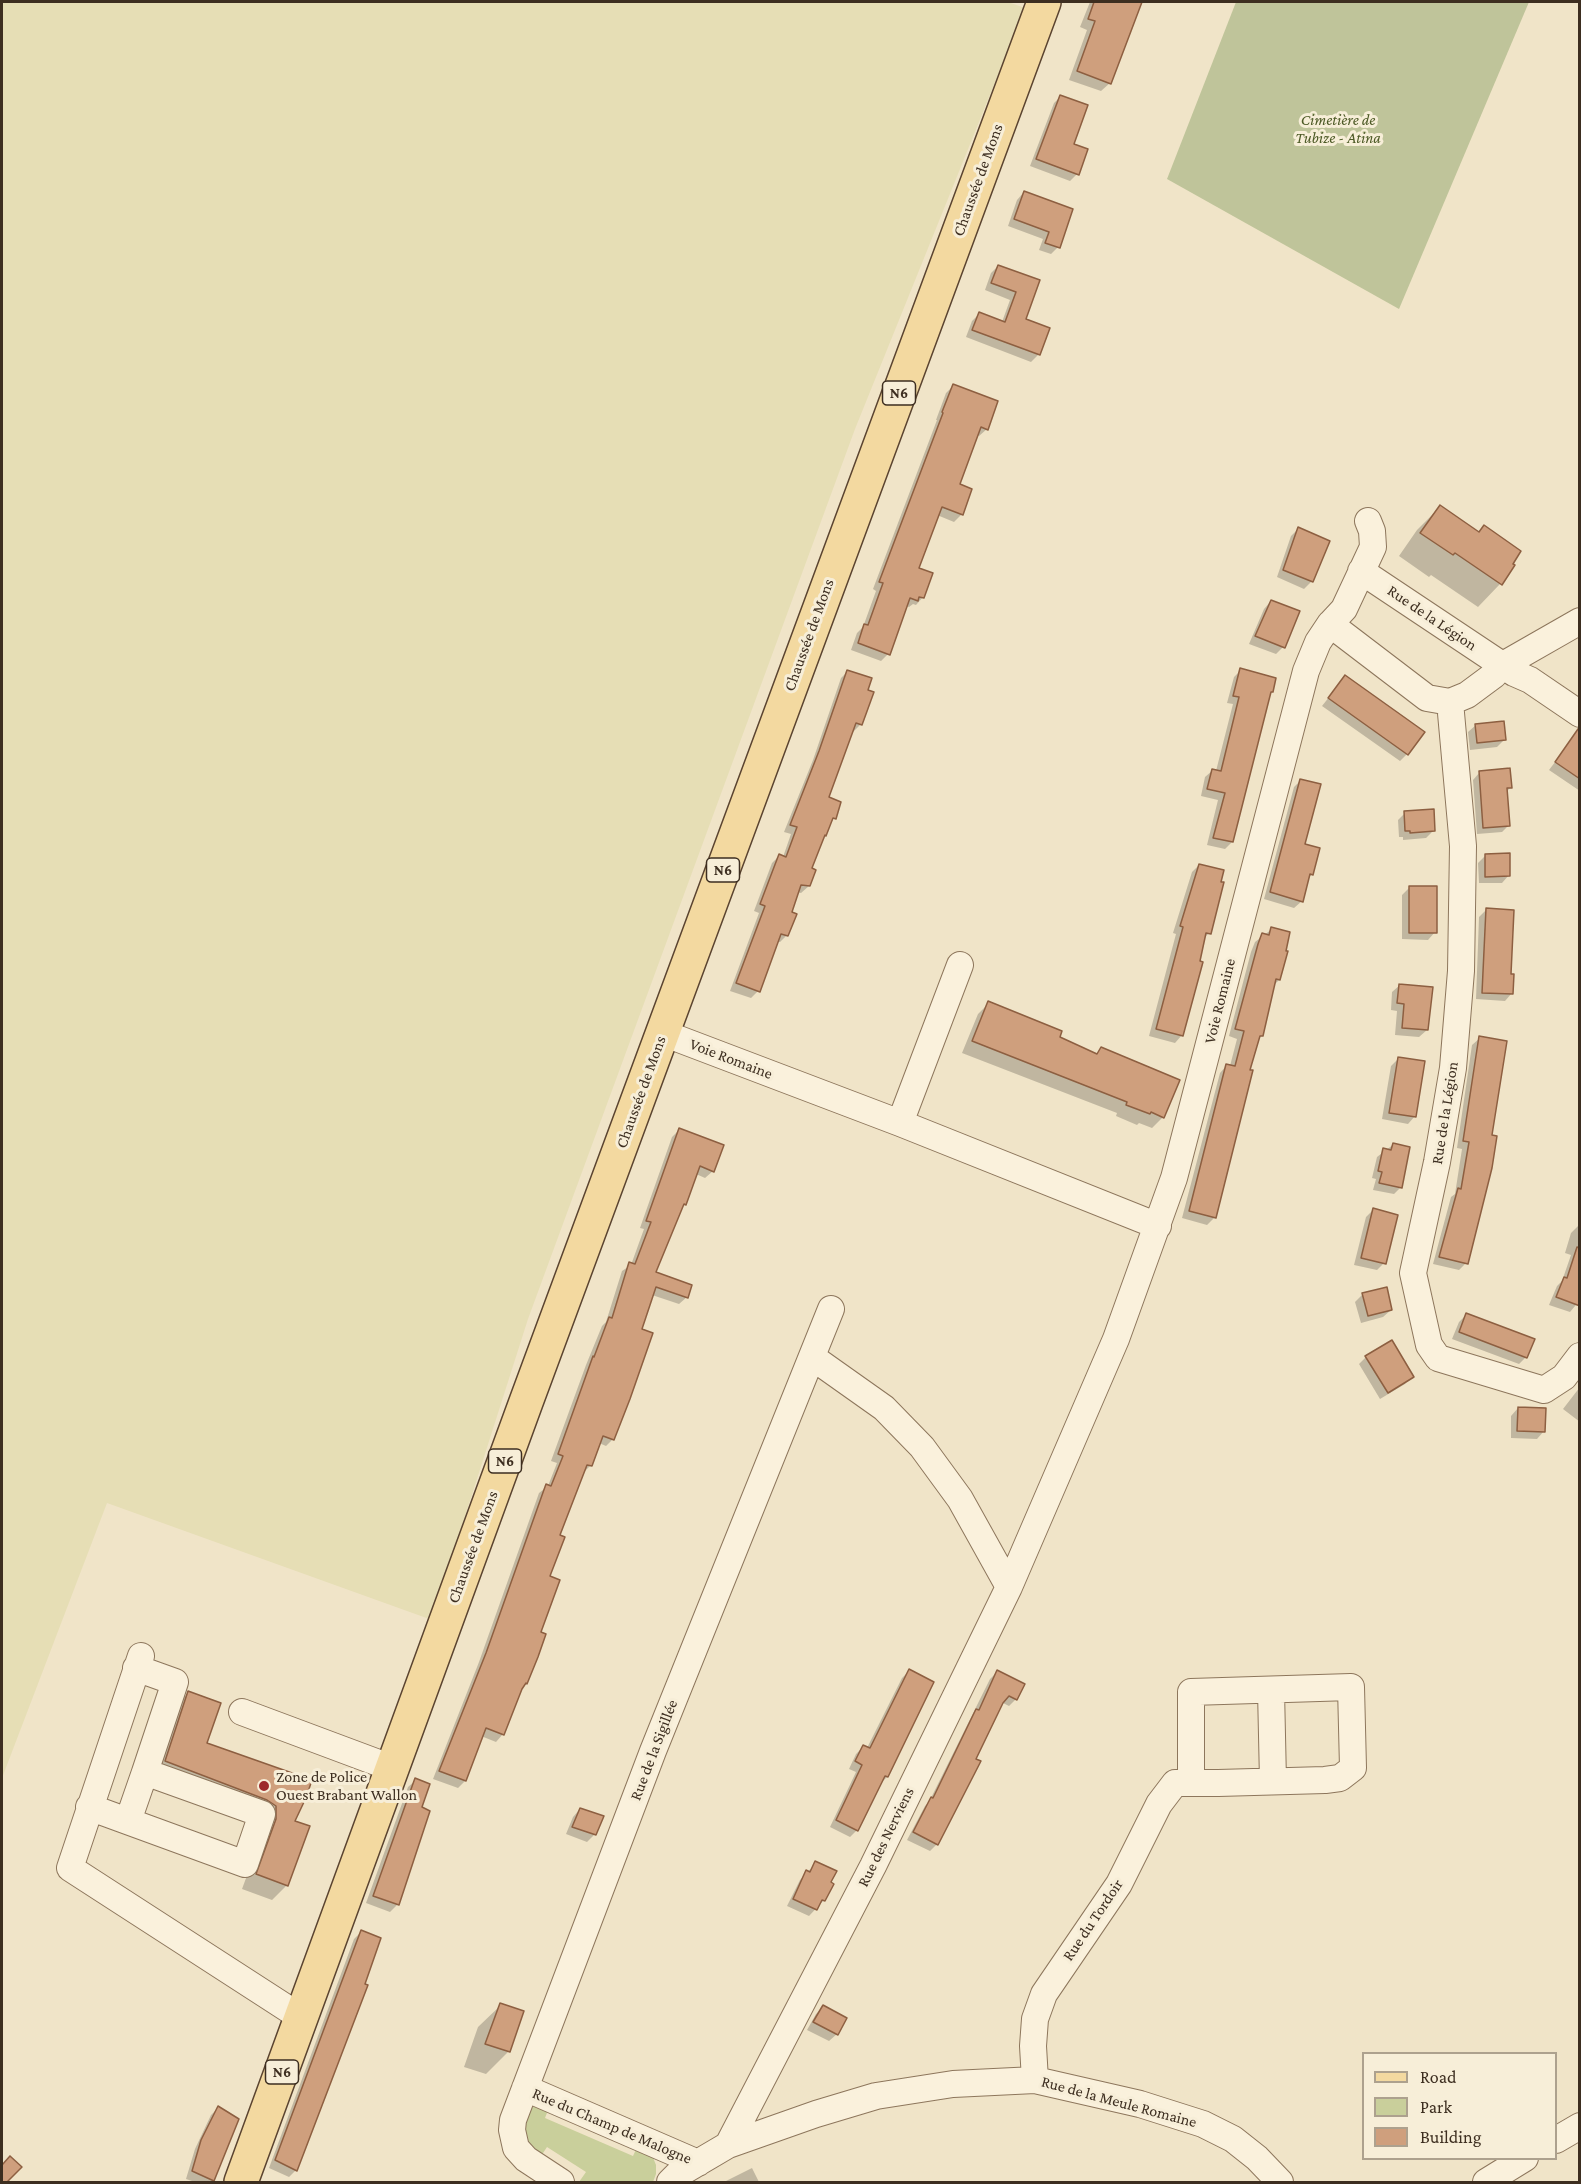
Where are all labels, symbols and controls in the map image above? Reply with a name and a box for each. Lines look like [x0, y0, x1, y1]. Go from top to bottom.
park label: Cimetière de Tubize - Atina [1295, 110, 1381, 148]
street label: Chaussée de Mons [949, 121, 1007, 239]
road number: N6 [882, 381, 916, 405]
street label: Chaussée de Mons [780, 576, 838, 694]
street label: Rue de la Légion [1384, 581, 1480, 655]
road number: N6 [706, 858, 740, 882]
street label: Voie Romaine [1200, 956, 1240, 1046]
street label: Chaussée de Mons [612, 1033, 670, 1151]
street label: Voie Romaine [687, 1034, 775, 1084]
street label: Rue de la Légion [1427, 1060, 1463, 1166]
road number: N6 [488, 1449, 522, 1473]
street label: Chaussée de Mons [444, 1488, 502, 1606]
street label: Rue de la Sigillée [626, 1697, 682, 1803]
place label: Zone de Police Ouest Brabant Wallon [276, 1767, 417, 1805]
marker: Zone de Police Ouest Brabant Wallon [257, 1779, 271, 1793]
street label: Rue des Nerviens [854, 1784, 918, 1890]
street label: Rue du Tordoir [1059, 1875, 1127, 1965]
legend [1362, 2052, 1557, 2160]
road number: N6 [266, 2060, 298, 2084]
text: Road [1420, 2067, 1457, 2087]
street label: Rue de la Meule Romaine [1039, 2072, 1199, 2132]
street label: Rue du Champ de Malogne [529, 2084, 695, 2168]
text: Park [1420, 2097, 1452, 2117]
text: Building [1420, 2127, 1481, 2147]

